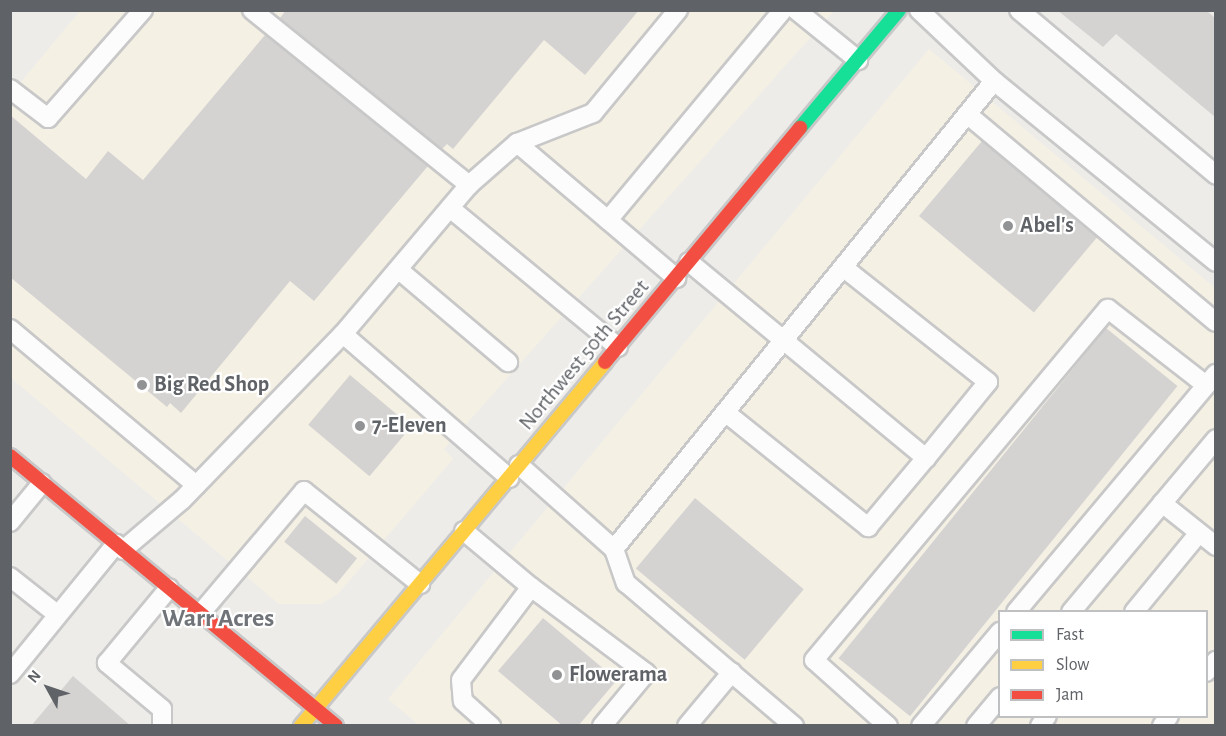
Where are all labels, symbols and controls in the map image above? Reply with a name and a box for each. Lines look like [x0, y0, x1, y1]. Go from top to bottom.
place label: Abel's [1020, 213, 1074, 239]
marker: Abel's [1001, 219, 1015, 233]
street label: Northwest 50th Street [513, 274, 655, 436]
place label: Big Red Shop [154, 372, 269, 398]
marker: Big Red Shop [135, 378, 149, 392]
place label: 7-Eleven [372, 413, 447, 439]
marker: 7-Eleven [353, 419, 367, 433]
district label: Warr Acres [162, 603, 274, 635]
legend [998, 610, 1208, 718]
text: Fast [1056, 626, 1084, 644]
text: Slow [1056, 656, 1089, 674]
north arrow [18, 658, 78, 718]
place label: Flowerama [569, 662, 667, 688]
text: N [25, 667, 44, 686]
marker: Flowerama [550, 668, 564, 682]
text: Jam [1056, 686, 1084, 704]

